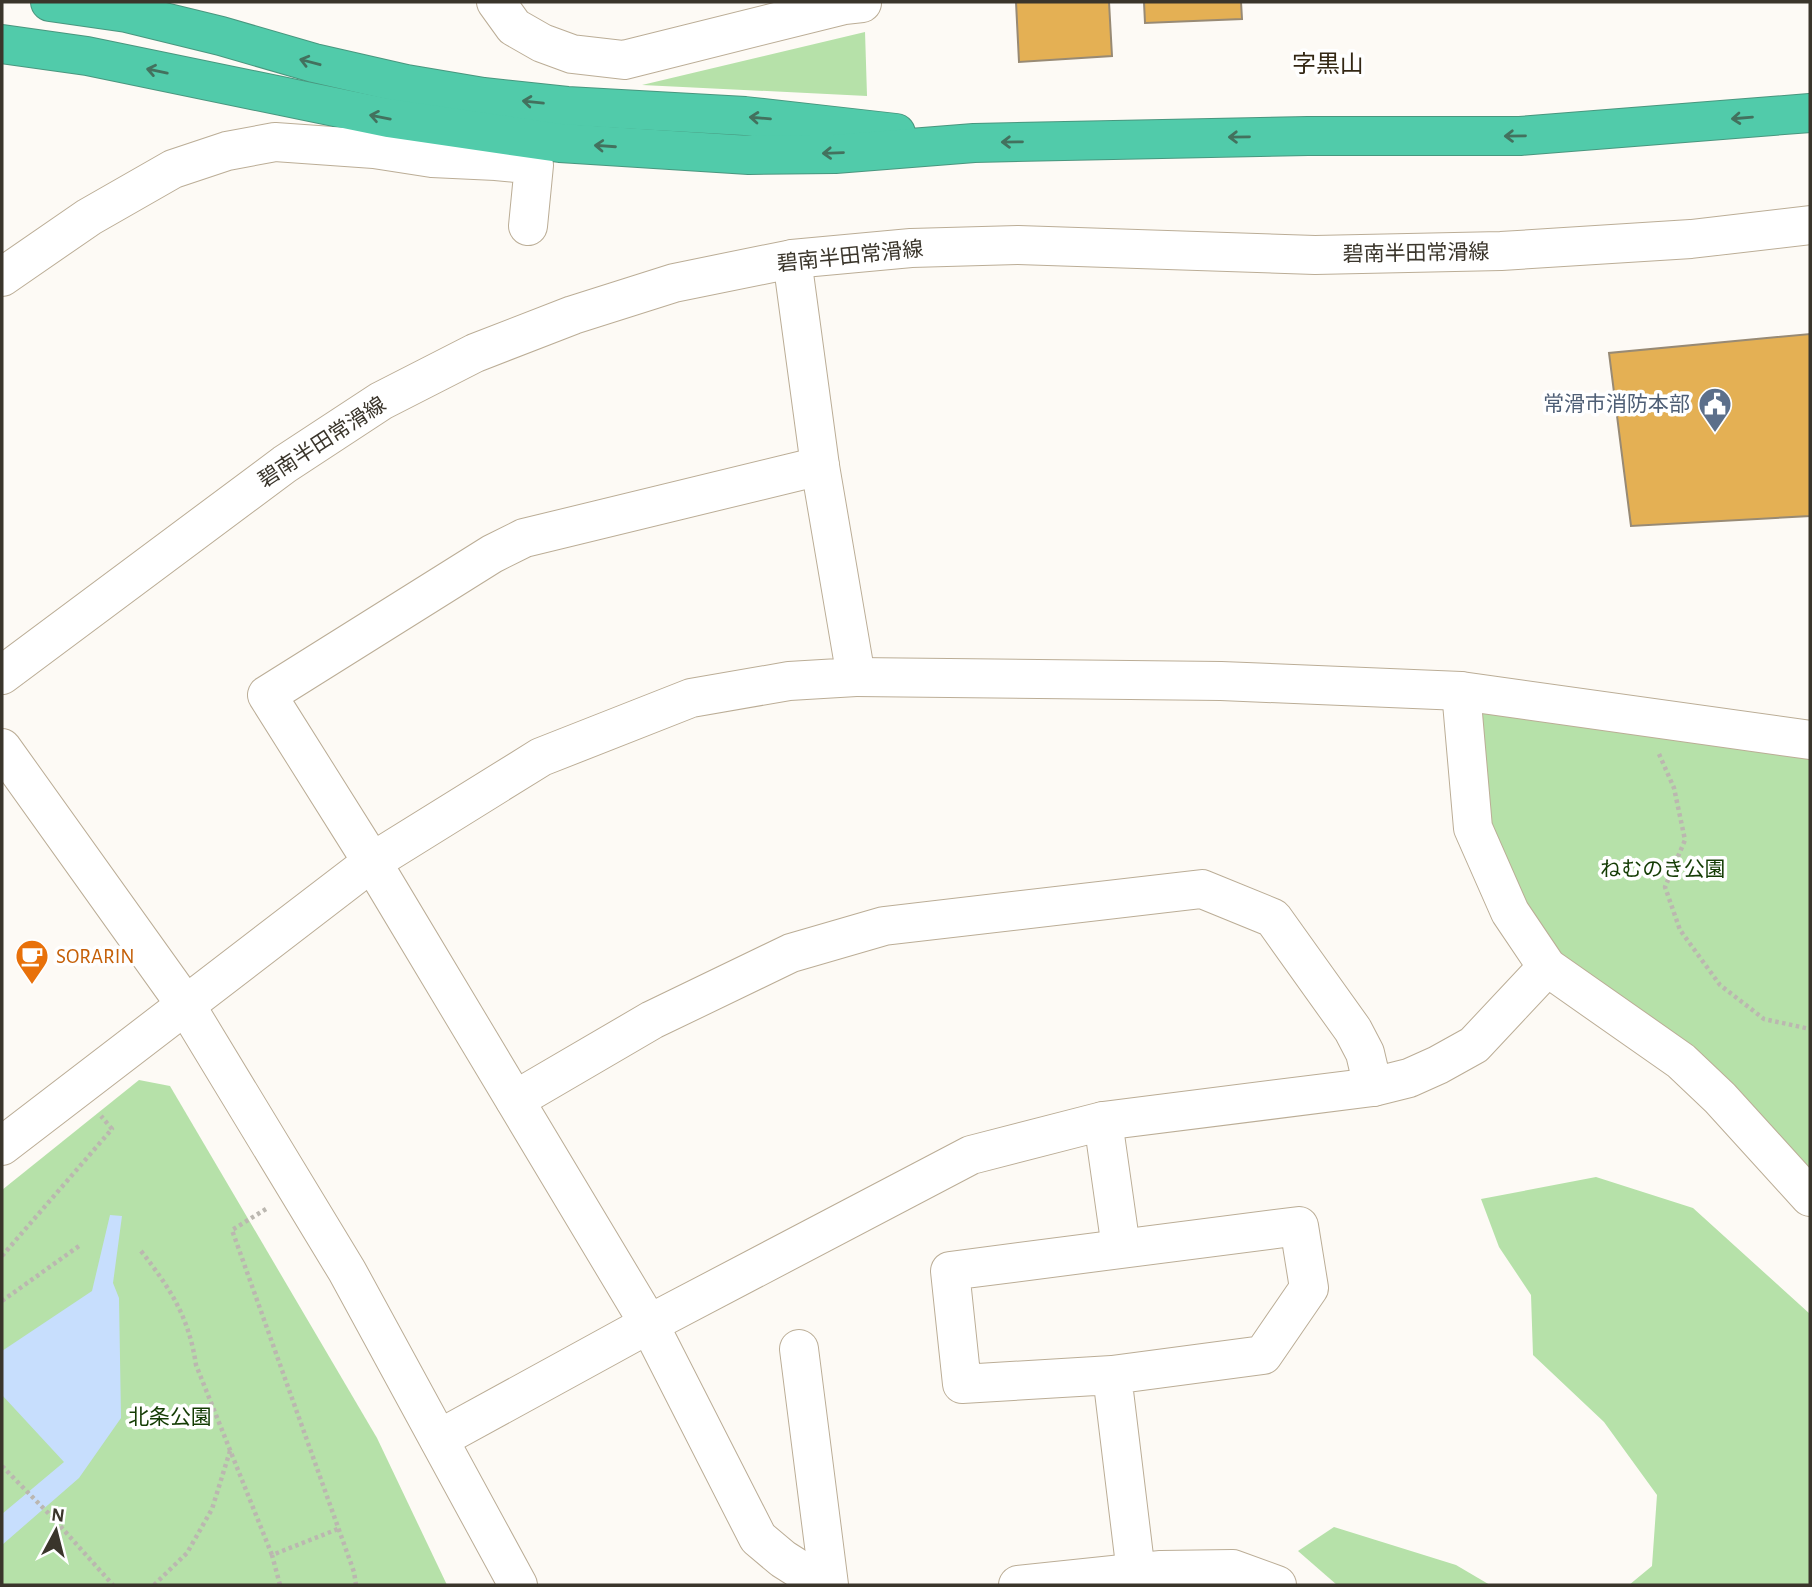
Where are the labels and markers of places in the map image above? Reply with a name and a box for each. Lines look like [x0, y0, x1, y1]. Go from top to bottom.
public building icon: 常滑市消防本部 [1696, 385, 1734, 434]
place label: 常滑市消防本部 [1543, 393, 1690, 415]
cafe icon: SORARIN [13, 937, 51, 986]
place label: SORARIN [56, 946, 135, 967]

